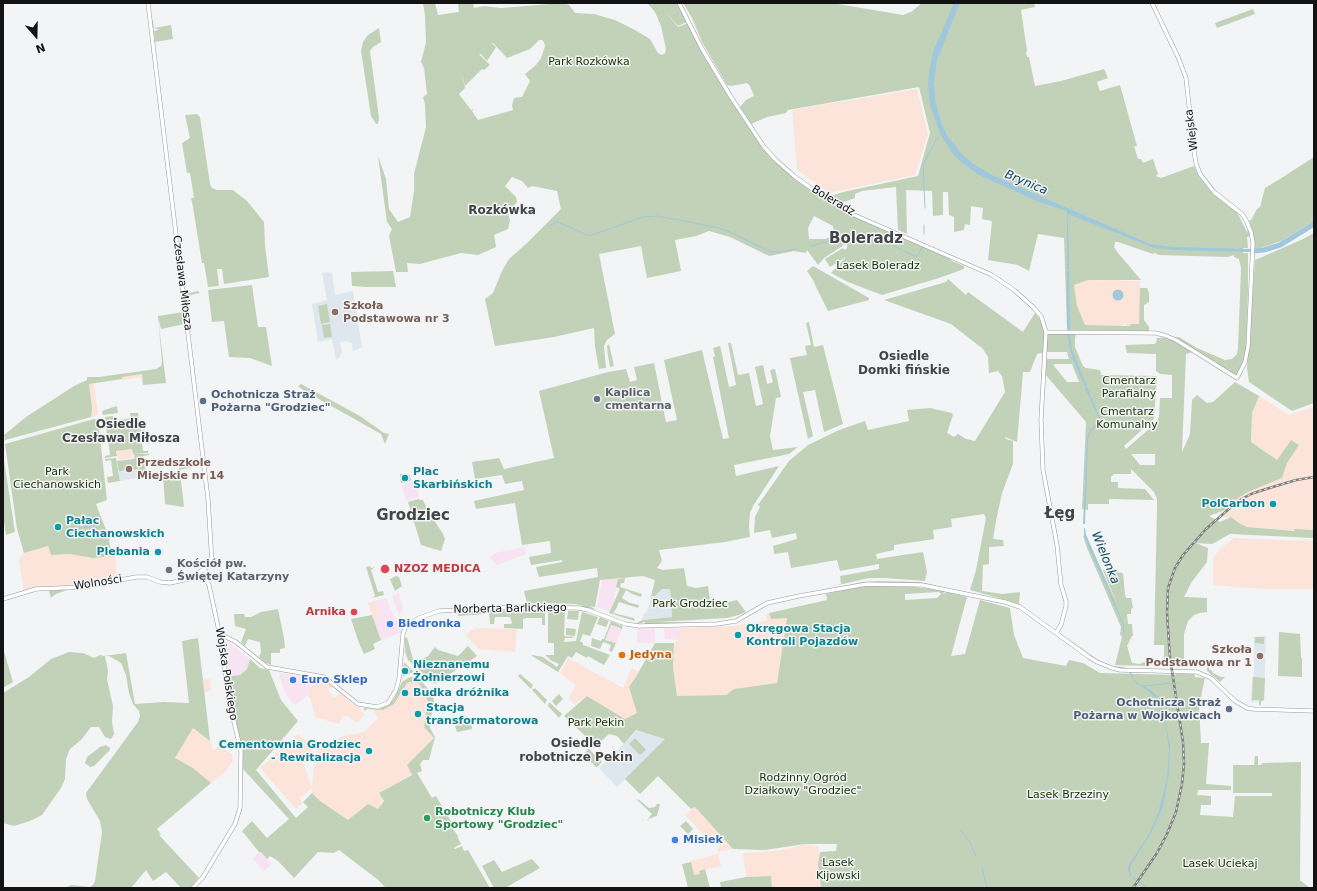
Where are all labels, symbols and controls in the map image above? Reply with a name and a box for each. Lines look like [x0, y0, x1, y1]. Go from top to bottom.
north arrow [16, 16, 56, 56]
text: N [34, 40, 47, 55]
park label: Park Rozkówka [548, 55, 630, 69]
street label: Wiejska [1183, 108, 1201, 152]
water label: Brynica [1002, 168, 1050, 198]
street label: Boleradz [809, 183, 857, 219]
district label: Rozkówka [468, 204, 536, 218]
district label: Boleradz [829, 230, 903, 248]
street label: Czesława Miłosza [170, 235, 194, 331]
park label: Lasek Boleradz [836, 259, 920, 273]
place label: Szkoła Podstawowa nr 3 [343, 299, 450, 325]
marker: Szkoła Podstawowa nr 3 [330, 307, 340, 317]
district label: Osiedle Domki fińskie [858, 350, 950, 378]
park label: Cmentarz Parafialny [1102, 374, 1156, 400]
place label: Kaplica cmentarna [605, 386, 672, 412]
place label: Ochotnicza Straż Pożarna "Grodziec" [211, 388, 330, 414]
marker: Kaplica cmentarna [592, 394, 602, 404]
marker: Ochotnicza Straż Pożarna "Grodziec" [198, 396, 208, 406]
park label: Cmentarz Komunalny [1096, 405, 1158, 431]
district label: Osiedle Czesława Miłosza [62, 418, 180, 446]
place label: Przedszkole Miejskie nr 14 [137, 456, 224, 482]
marker: Przedszkole Miejskie nr 14 [124, 464, 134, 474]
park label: Park Ciechanowskich [13, 465, 101, 491]
place label: Plac Skarbińskich [413, 465, 493, 491]
marker: Plac Skarbińskich [400, 473, 410, 483]
place label: PolCarbon [1201, 497, 1265, 511]
marker: PolCarbon [1268, 499, 1278, 509]
district label: Łęg [1045, 505, 1075, 523]
district label: Grodziec [376, 507, 450, 525]
place label: Pałac Ciechanowskich [66, 514, 165, 540]
marker: Pałac Ciechanowskich [53, 522, 63, 532]
water label: Wielonka [1088, 530, 1122, 586]
place label: Plebania [96, 545, 150, 559]
marker: Plebania [153, 547, 163, 557]
place label: Kościół pw. Świętej Katarzyny [177, 557, 289, 583]
place label: NZOZ MEDICA [394, 562, 481, 576]
marker: NZOZ MEDICA [379, 563, 391, 575]
marker: Kościół pw. Świętej Katarzyny [164, 565, 174, 575]
street label: Wolności [73, 573, 123, 593]
park label: Park Grodziec [652, 597, 728, 611]
street label: Norberta Barlickiego [453, 601, 567, 617]
place label: Arnika [306, 605, 346, 619]
marker: Arnika [349, 607, 359, 617]
place label: Biedronka [398, 617, 461, 631]
marker: Biedronka [385, 619, 395, 629]
place label: Okręgowa Stacja Kontroli Pojazdów [746, 622, 858, 648]
street label: Wojska Polskiego [212, 627, 240, 721]
marker: Okręgowa Stacja Kontroli Pojazdów [733, 630, 743, 640]
place label: Szkoła Podstawowa nr 1 [1145, 643, 1252, 669]
place label: Jedyna [630, 648, 672, 662]
marker: Jedyna [617, 650, 627, 660]
marker: Szkoła Podstawowa nr 1 [1255, 651, 1265, 661]
place label: Nieznanemu Żołnierzowi [413, 658, 490, 684]
marker: Nieznanemu Żołnierzowi [400, 666, 410, 676]
place label: Euro Sklep [301, 673, 367, 687]
marker: Euro Sklep [288, 675, 298, 685]
place label: Budka dróżnika [413, 686, 509, 700]
marker: Budka dróżnika [400, 688, 410, 698]
place label: Ochotnicza Straż Pożarna w Wojkowicach [1073, 696, 1221, 722]
place label: Stacja transformatorowa [426, 701, 539, 727]
marker: Ochotnicza Straż Pożarna w Wojkowicach [1224, 704, 1234, 714]
marker: Stacja transformatorowa [413, 709, 423, 719]
park label: Park Pekin [568, 716, 624, 730]
district label: Osiedle robotnicze Pekin [519, 737, 633, 765]
place label: Cementownia Grodziec - Rewitalizacja [219, 738, 361, 764]
marker: Cementownia Grodziec - Rewitalizacja [364, 746, 374, 756]
park label: Rodzinny Ogród Działkowy "Grodziec" [744, 771, 862, 797]
park label: Lasek Brzeziny [1027, 788, 1109, 802]
place label: Robotniczy Klub Sportowy "Grodziec" [435, 805, 563, 831]
marker: Robotniczy Klub Sportowy "Grodziec" [422, 813, 432, 823]
place label: Misiek [683, 833, 723, 847]
marker: Misiek [670, 835, 680, 845]
park label: Lasek Kijowski [816, 856, 860, 882]
park label: Lasek Uciekaj [1182, 857, 1258, 871]

